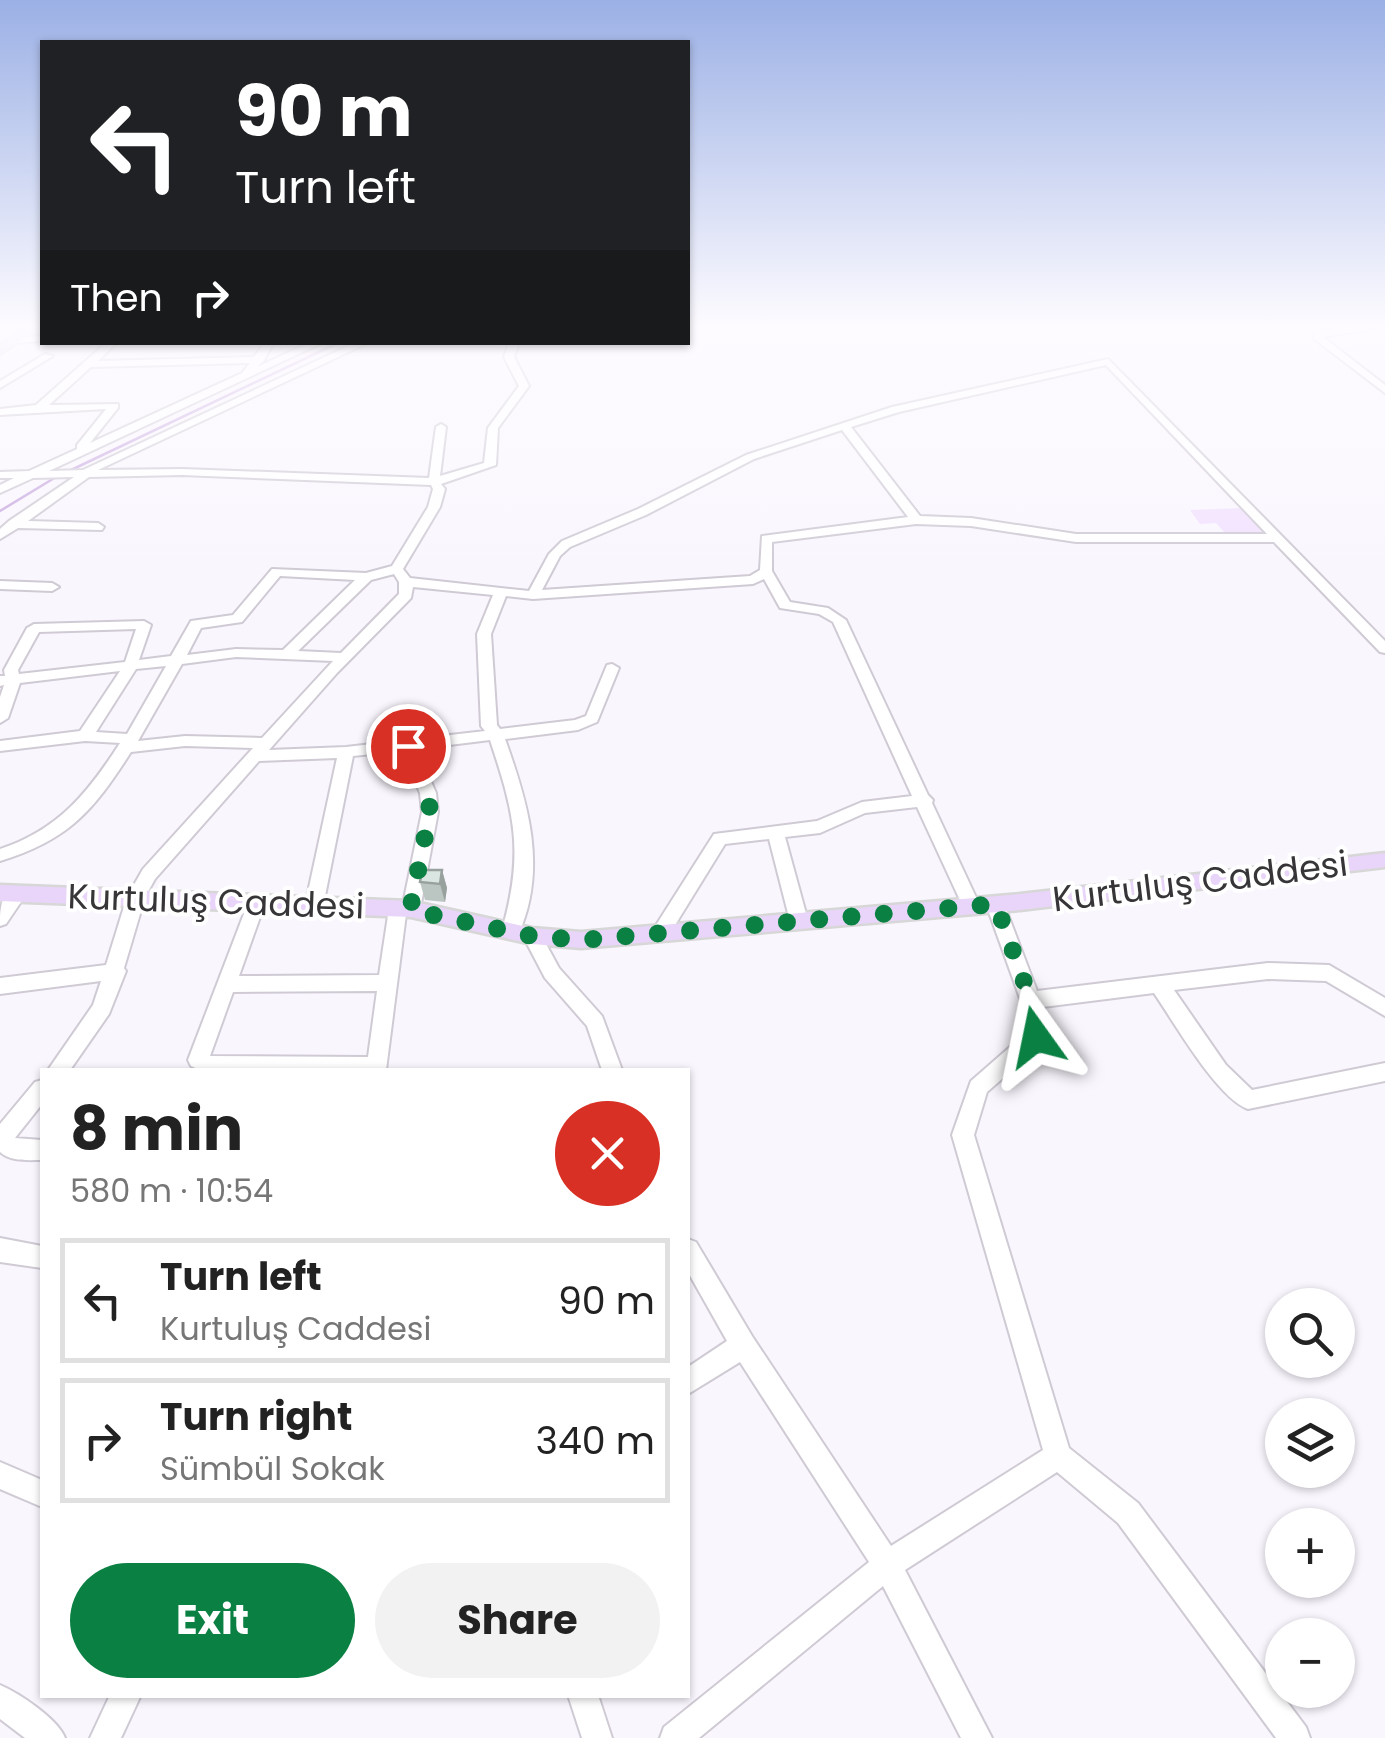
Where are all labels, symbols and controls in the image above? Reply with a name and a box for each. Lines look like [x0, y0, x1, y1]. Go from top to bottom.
text: 90 m [235, 62, 413, 161]
icon: left [70, 80, 200, 210]
text: Turn left [235, 156, 416, 219]
icon: right [183, 270, 238, 325]
text: Then [70, 271, 163, 324]
pin [366, 704, 451, 789]
icon: arrive [381, 719, 436, 774]
street label: Kurtuluş Caddesi [1050, 839, 1350, 923]
street label: Kurtuluş Caddesi [67, 871, 365, 931]
position arrow [984, 985, 1088, 1089]
text: 8 min [70, 1087, 243, 1171]
button: close [555, 1101, 660, 1206]
text: 580 m · 10:54 [70, 1168, 273, 1213]
text: Turn left [160, 1250, 322, 1303]
icon: left [75, 1273, 130, 1328]
text: 90 m [558, 1274, 655, 1327]
map controls [1265, 1288, 1355, 1708]
button: search [1265, 1288, 1355, 1378]
text: Kurtuluş Caddesi [160, 1306, 431, 1351]
text: Turn right [160, 1390, 352, 1443]
button: layers [1265, 1398, 1355, 1488]
icon: right [75, 1413, 130, 1468]
text: 340 m [536, 1414, 655, 1467]
text: Sümbül Sokak [160, 1446, 385, 1491]
button: + [1265, 1508, 1355, 1598]
button: Exit [70, 1563, 355, 1678]
button: Share [375, 1563, 660, 1678]
button: − [1265, 1618, 1355, 1708]

